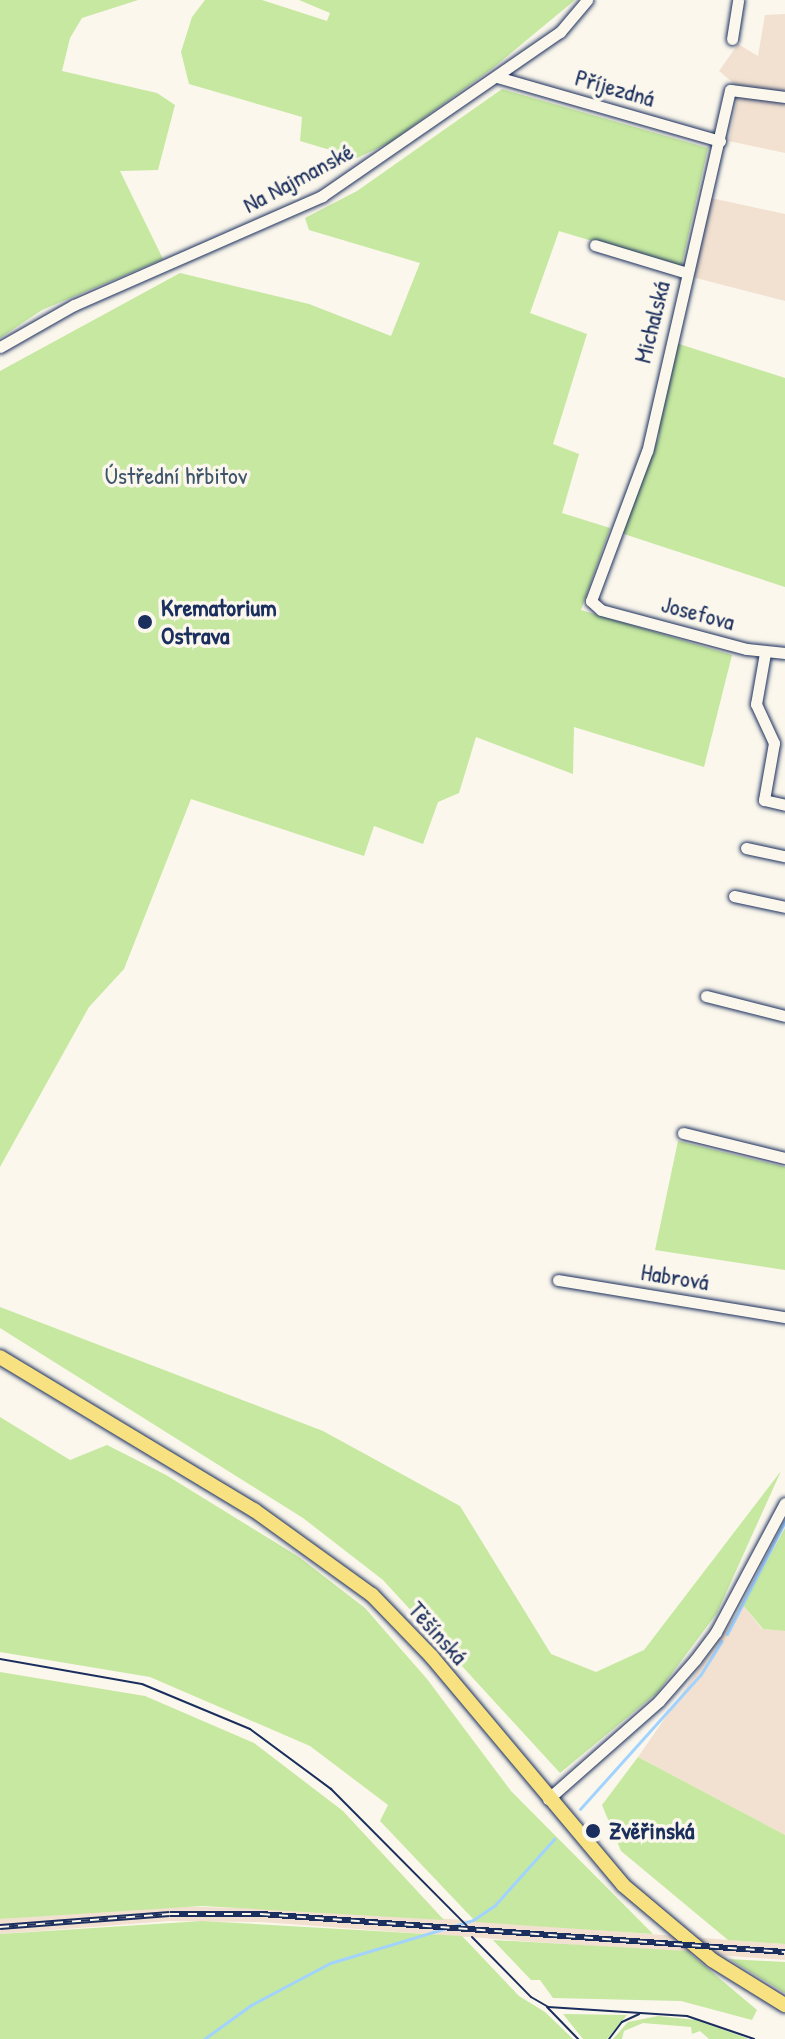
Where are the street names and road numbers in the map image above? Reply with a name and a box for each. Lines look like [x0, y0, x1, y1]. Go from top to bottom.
street label: Příjezdná [572, 63, 658, 113]
street label: Na Najmanské [238, 137, 358, 219]
street label: Michalská [628, 278, 676, 366]
street label: Josefova [658, 589, 738, 637]
street label: Habrová [639, 1257, 711, 1297]
street label: Těšínská [402, 1596, 474, 1670]

